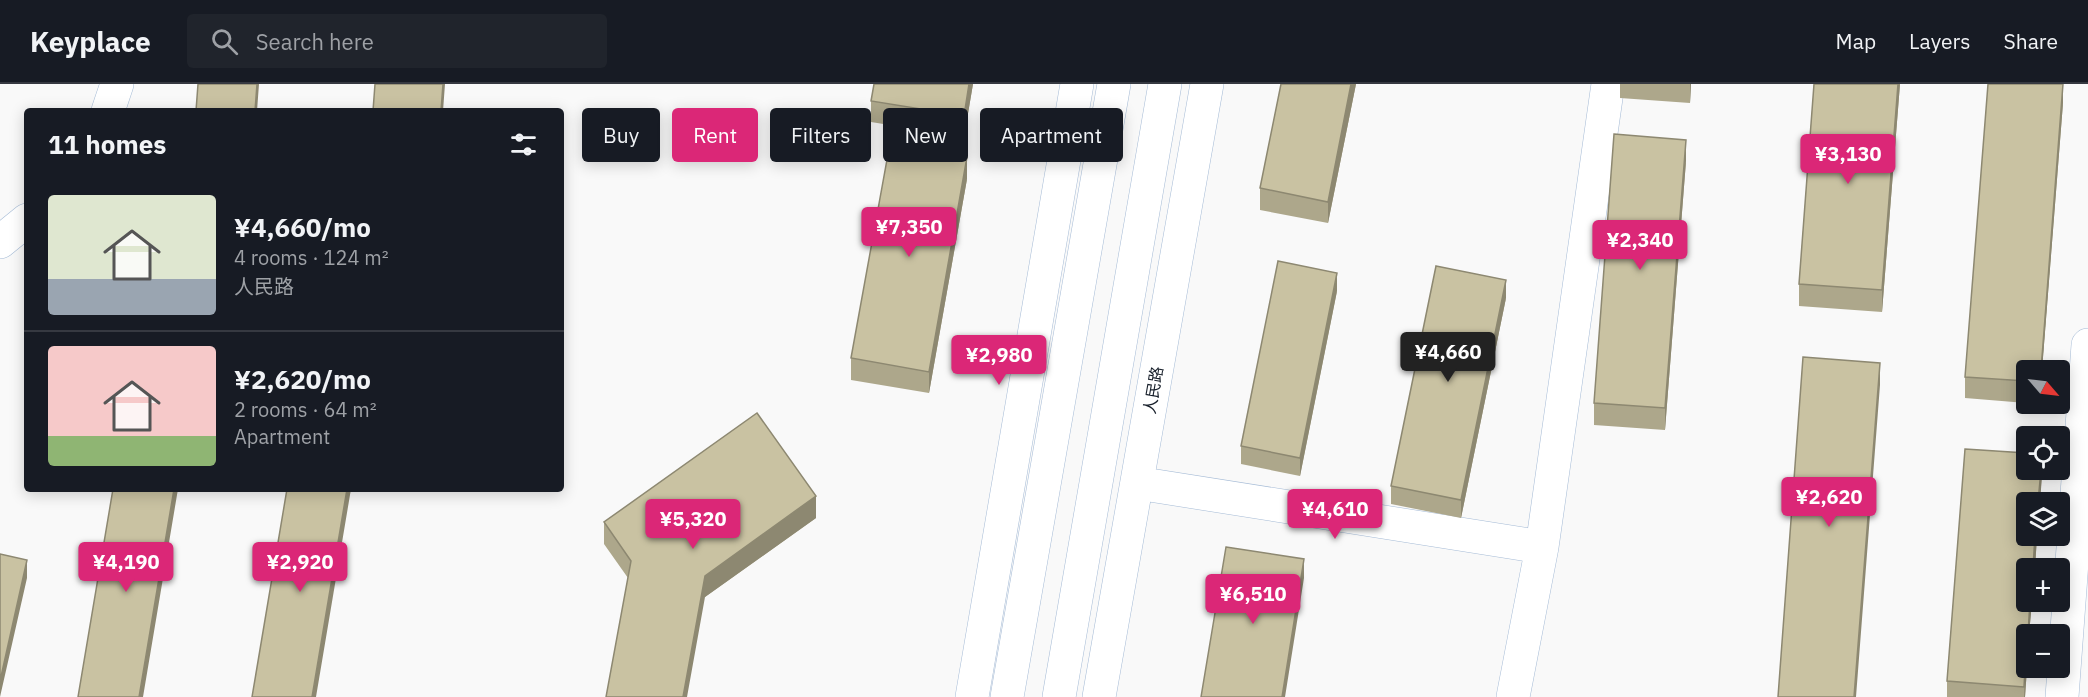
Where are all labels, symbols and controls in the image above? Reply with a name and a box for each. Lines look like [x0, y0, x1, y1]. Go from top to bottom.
search box [187, 14, 607, 68]
text: Keyplace [30, 23, 151, 60]
icon: search [208, 25, 241, 58]
text: Search here [256, 27, 374, 56]
text: Map [1836, 27, 1876, 55]
text: Layers [1909, 27, 1971, 55]
text: Share [2004, 27, 2058, 55]
chip: Buy [582, 108, 660, 162]
chip: Rent [672, 108, 758, 162]
chip: Filters [770, 108, 871, 162]
chip: New [883, 108, 968, 162]
chip: Apartment [980, 108, 1123, 162]
text: 11 homes [48, 127, 166, 161]
icon: filters [507, 128, 540, 161]
pin: ¥3,130 [1799, 134, 1897, 185]
text: ¥3,130 [1814, 140, 1882, 167]
pin: ¥7,350 [860, 207, 958, 258]
text: ¥4,660/mo [234, 210, 371, 244]
text: ¥7,350 [875, 213, 943, 240]
icon: home [96, 219, 168, 291]
pin: ¥2,340 [1591, 220, 1689, 271]
text: ¥2,340 [1606, 226, 1674, 253]
text: 4 rooms · 124 m² [234, 244, 389, 271]
text: 人民路 [234, 273, 294, 300]
pin: ¥4,660 [1399, 332, 1497, 383]
pin: ¥2,980 [950, 335, 1048, 386]
text: ¥4,660 [1414, 338, 1482, 365]
text: ¥2,980 [965, 341, 1033, 368]
north arrow [2016, 360, 2070, 414]
map controls [2016, 360, 2070, 678]
text: ¥2,620/mo [234, 362, 371, 396]
street label: 人民路 [1139, 365, 1167, 415]
icon: home [96, 370, 168, 442]
text: 2 rooms · 64 m² [234, 396, 377, 423]
text: Apartment [234, 423, 330, 450]
button: locate [2016, 426, 2070, 480]
pin: ¥2,620 [1780, 477, 1878, 528]
text: ¥2,620 [1795, 483, 1863, 510]
pin: ¥4,610 [1286, 489, 1384, 540]
button: layers [2016, 492, 2070, 546]
text: ¥4,610 [1301, 495, 1369, 522]
pin: ¥5,320 [644, 499, 742, 550]
text: ¥5,320 [659, 505, 727, 532]
pin: ¥4,190 [77, 542, 175, 593]
pin: ¥2,920 [251, 542, 349, 593]
text: ¥4,190 [92, 548, 160, 575]
text: ¥2,920 [266, 548, 334, 575]
button: + [2016, 558, 2070, 612]
pin: ¥6,510 [1204, 574, 1302, 625]
text: ¥6,510 [1219, 580, 1287, 607]
button: − [2016, 624, 2070, 678]

